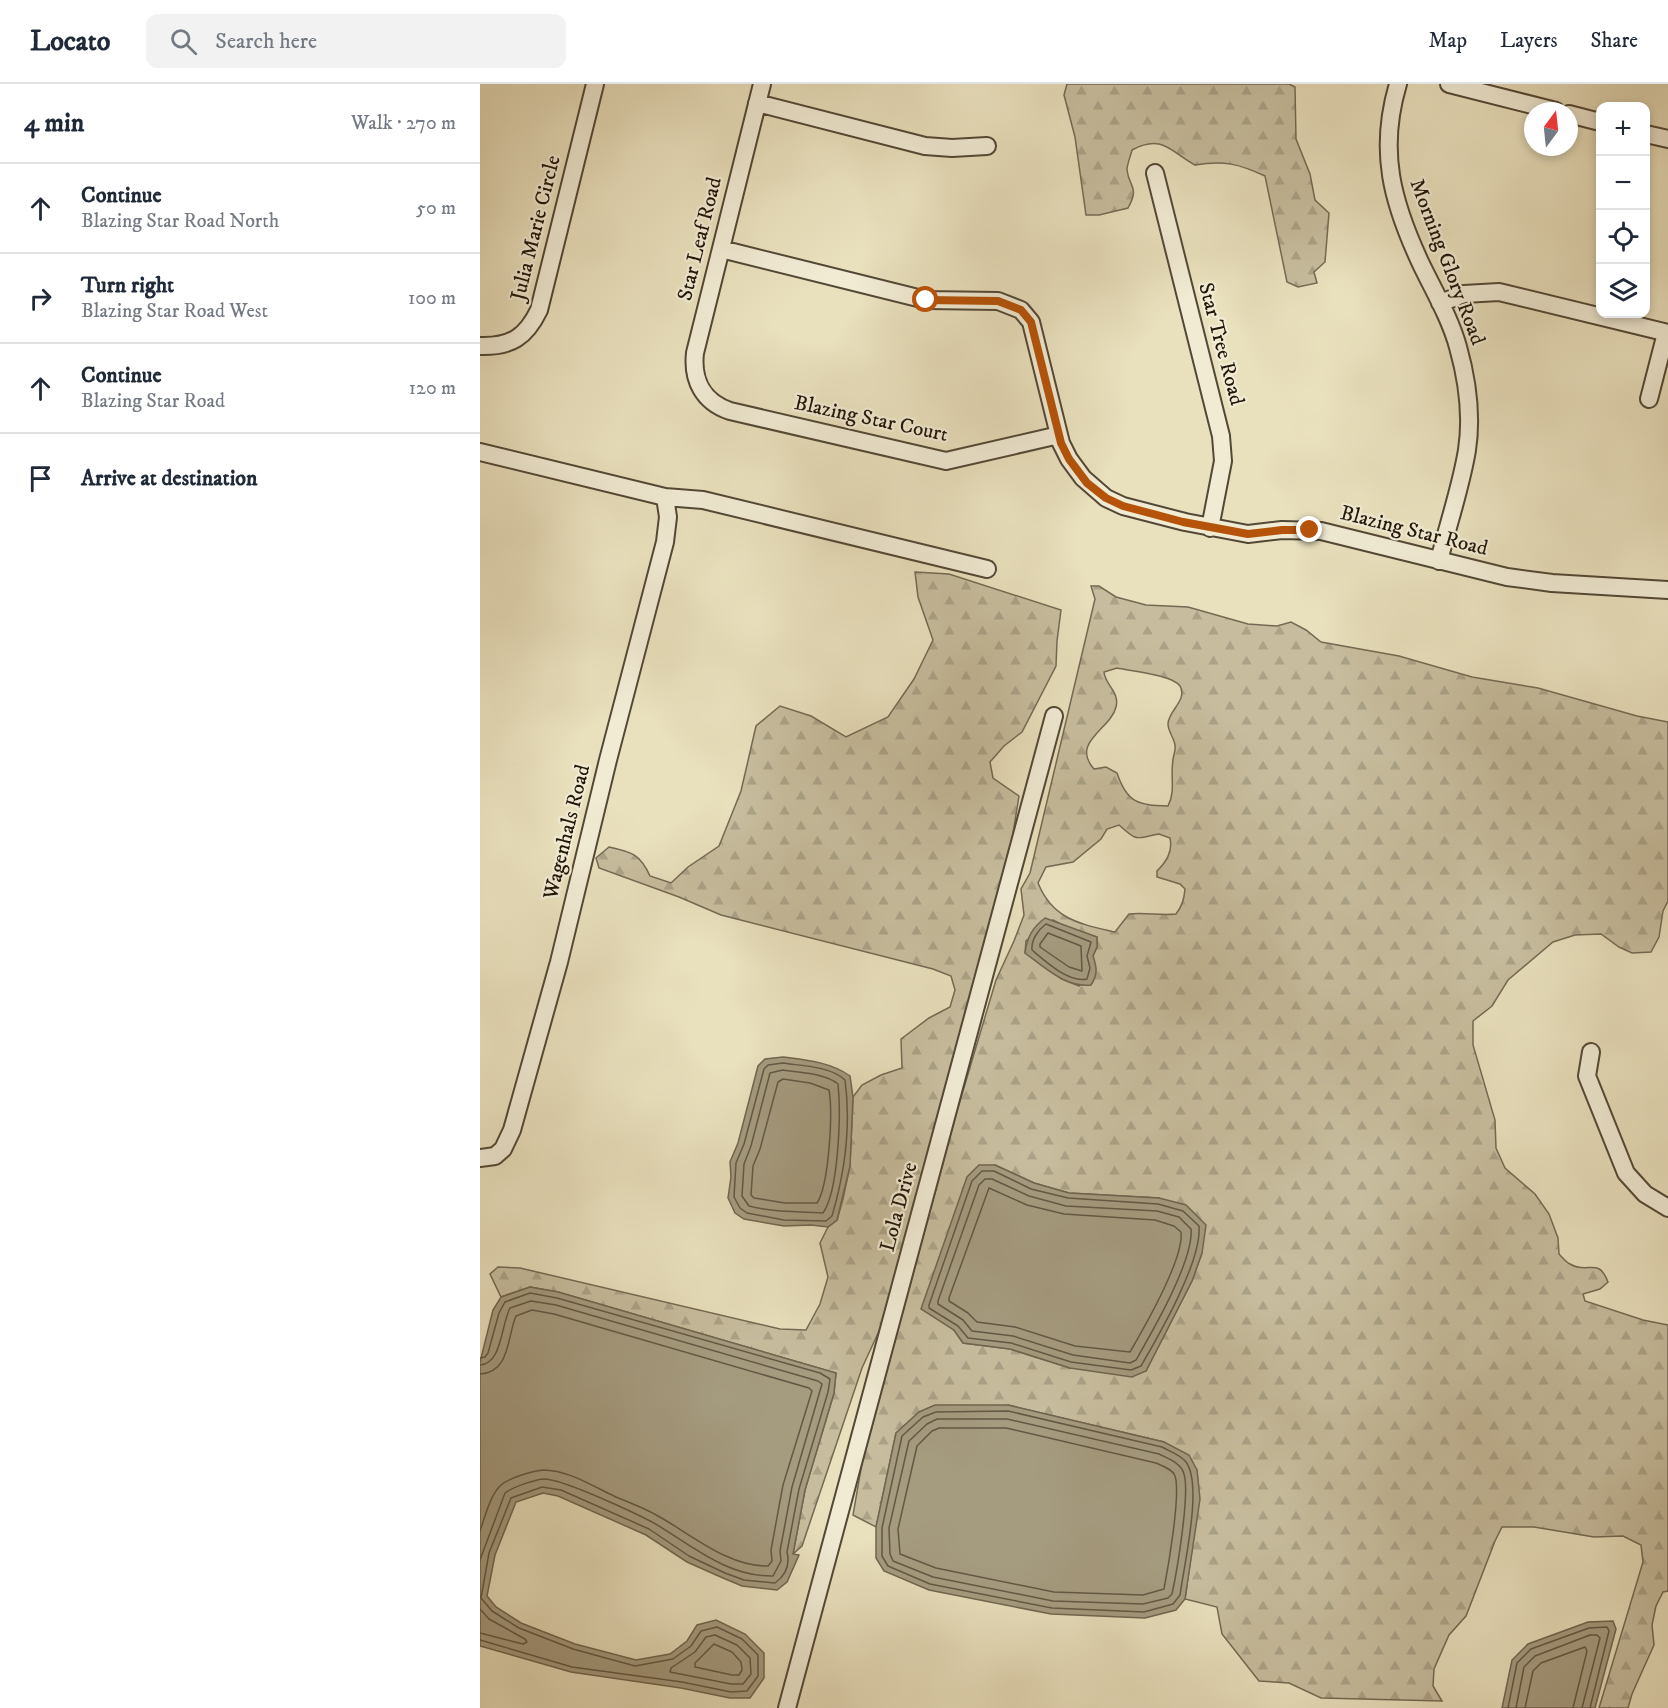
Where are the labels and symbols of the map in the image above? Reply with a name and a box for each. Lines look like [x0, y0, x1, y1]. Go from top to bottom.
north arrow [1524, 102, 1578, 156]
street label: Julia Marie Circle [505, 152, 567, 305]
street label: Star Leaf Road [672, 174, 728, 303]
street label: Morning Glory Road [1403, 175, 1491, 349]
street label: Star Tree Road [1192, 280, 1250, 409]
route start [912, 286, 938, 312]
street label: Blazing Star Court [792, 390, 950, 448]
street label: Blazing Star Road [1338, 500, 1491, 562]
route end [1296, 516, 1322, 542]
street label: Wagenhals Road [537, 761, 596, 903]
street label: Lola Drive [875, 1159, 924, 1255]

